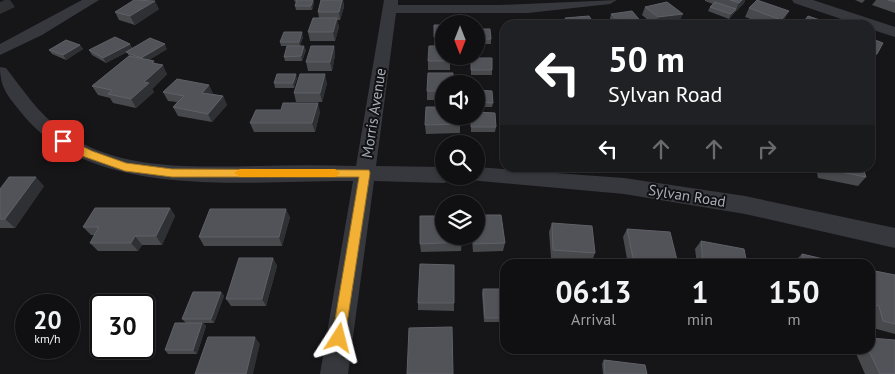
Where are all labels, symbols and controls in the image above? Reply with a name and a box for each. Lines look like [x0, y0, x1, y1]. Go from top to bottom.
north arrow [435, 15, 485, 65]
map controls [435, 15, 485, 245]
text: 50 m [608, 36, 685, 82]
icon: left [525, 40, 590, 105]
street label: Morris Avenue [357, 67, 390, 159]
button: sound [435, 75, 485, 125]
text: Sylvan Road [608, 80, 722, 108]
pin [42, 120, 84, 162]
icon: arrive [49, 127, 77, 155]
button: search [435, 135, 485, 185]
icon: left [594, 135, 622, 163]
icon: ahead [647, 135, 675, 163]
icon: ahead [700, 135, 728, 163]
icon: right [753, 135, 781, 163]
street label: Sylvan Road [647, 180, 727, 211]
button: layers [435, 195, 485, 245]
text: 06:13 [555, 272, 632, 311]
text: 1 [692, 272, 709, 311]
text: 150 [768, 272, 820, 311]
speed limit sign: 30 [90, 294, 155, 359]
text: 20 [33, 304, 62, 336]
text: Arrival [571, 309, 616, 329]
text: min [687, 309, 713, 329]
text: m [788, 309, 801, 329]
position arrow [312, 311, 364, 363]
text: km/h [34, 331, 61, 346]

